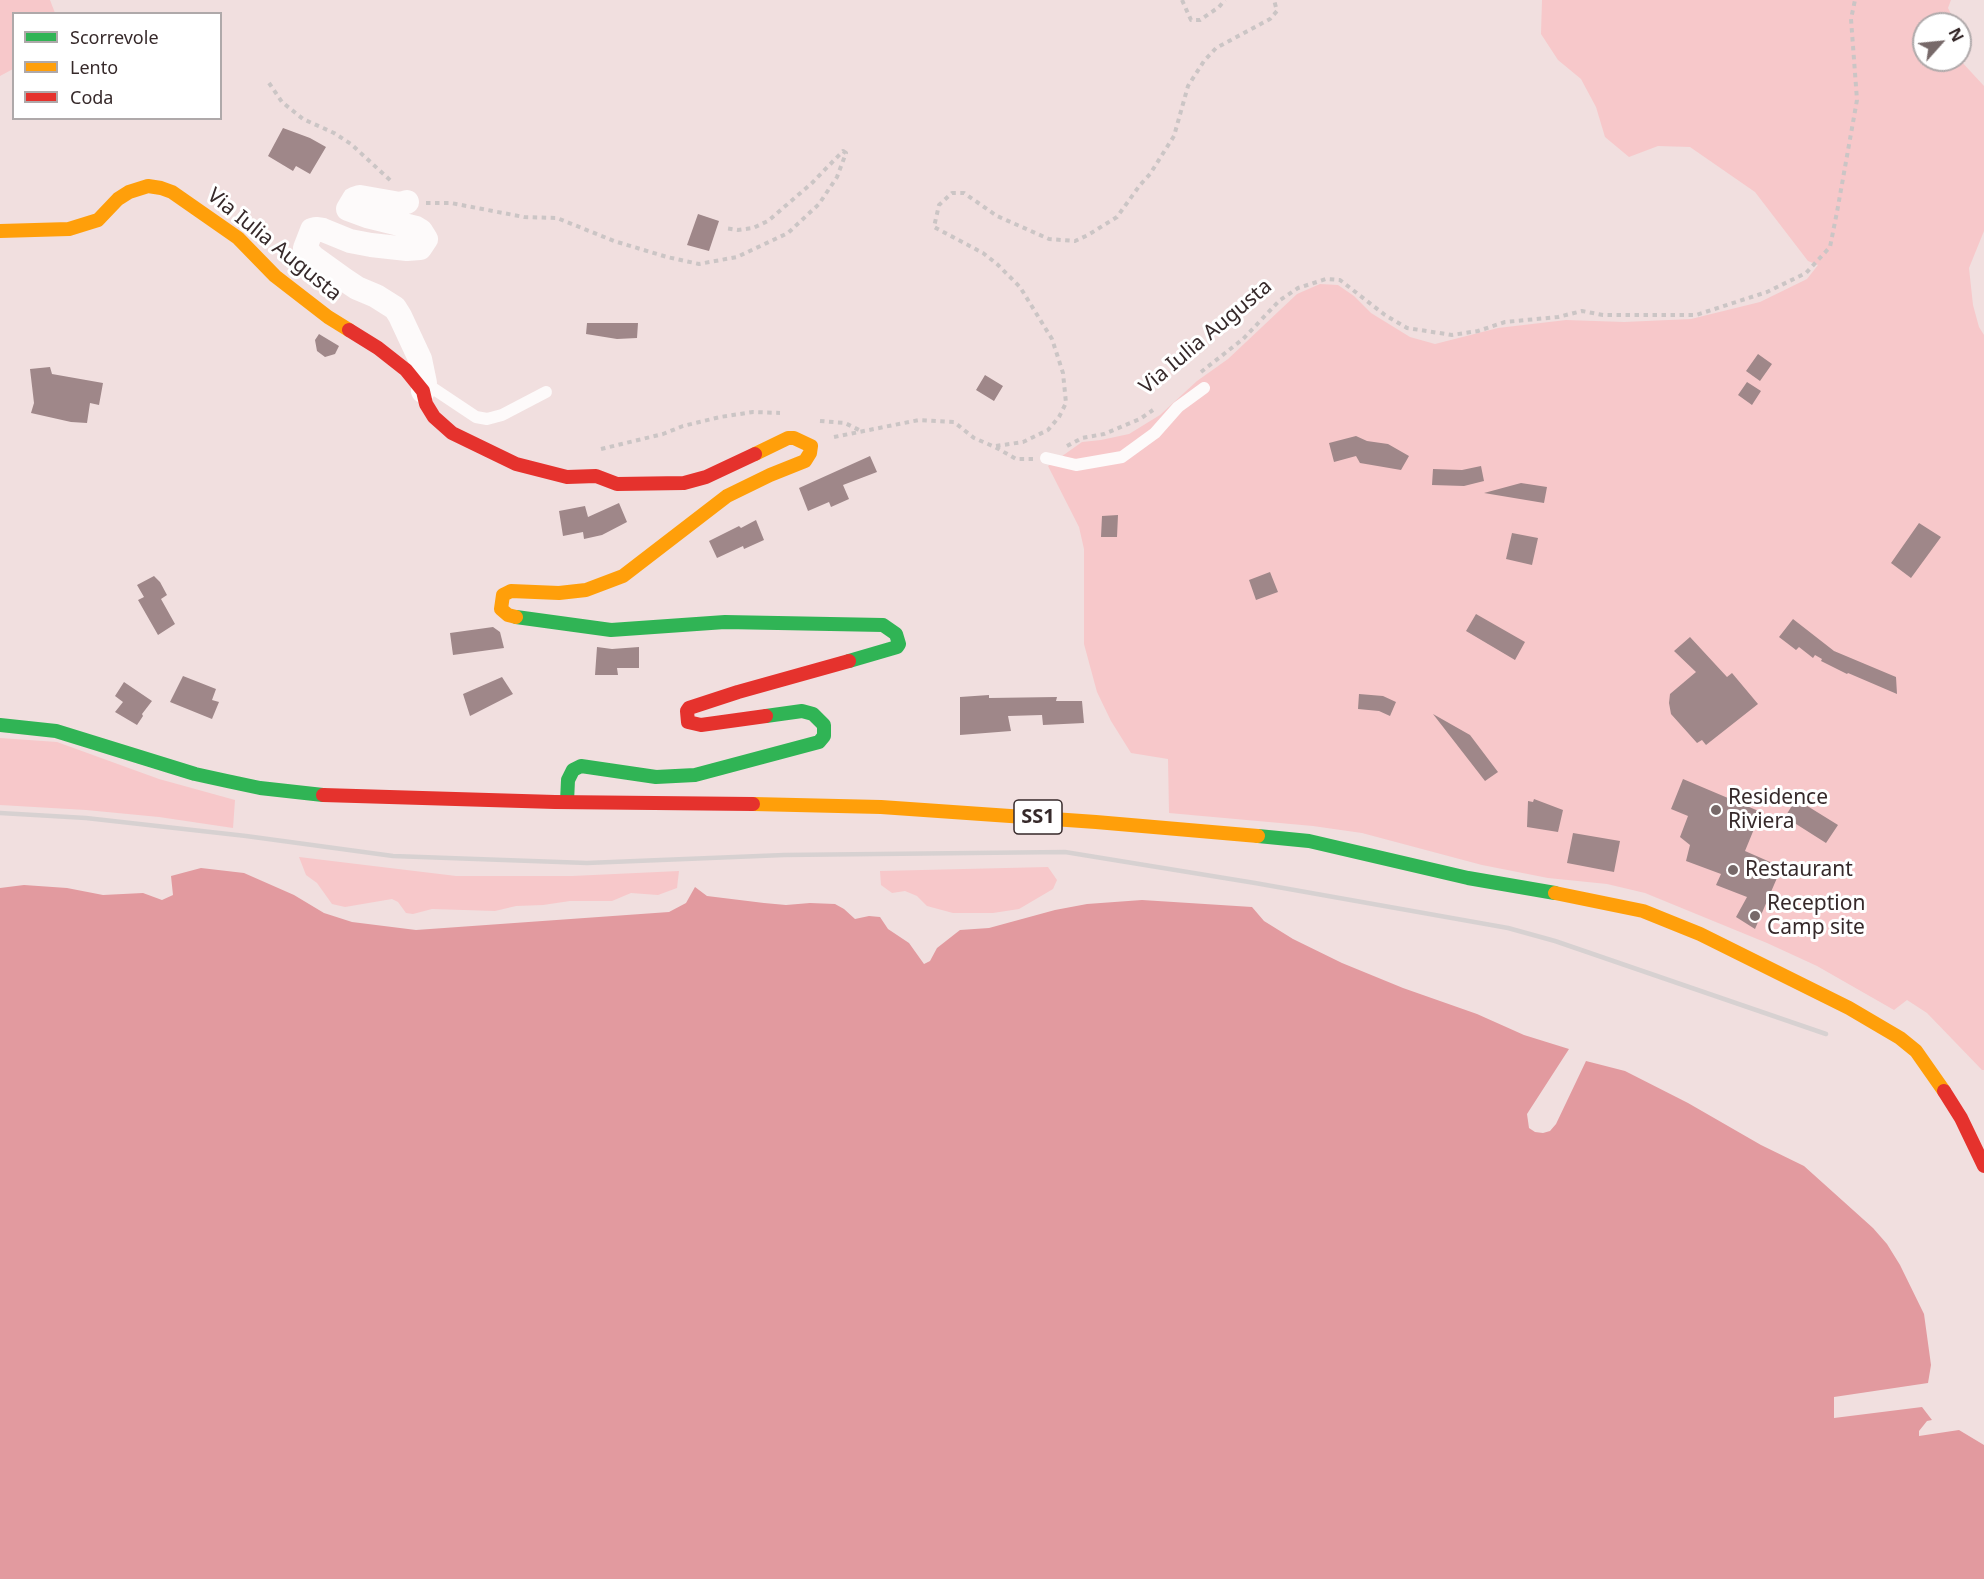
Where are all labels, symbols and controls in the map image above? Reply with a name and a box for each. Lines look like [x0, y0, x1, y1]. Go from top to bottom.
legend [12, 12, 222, 120]
north arrow [1912, 12, 1972, 72]
text: N [1943, 24, 1969, 46]
text: Scorrevole [70, 25, 159, 49]
text: Lento [70, 55, 118, 79]
text: Coda [70, 85, 113, 109]
street label: Via Iulia Augusta [202, 183, 346, 307]
street label: Via Iulia Augusta [1135, 274, 1277, 400]
place label: Residence Riviera [1728, 785, 1828, 835]
road number: SS1 [1014, 800, 1062, 834]
marker: Residence Riviera [1709, 803, 1723, 817]
place label: Restaurant [1745, 857, 1853, 883]
marker: Restaurant [1726, 863, 1740, 877]
place label: Reception Camp site [1767, 891, 1865, 941]
marker: Reception Camp site [1748, 909, 1762, 923]

